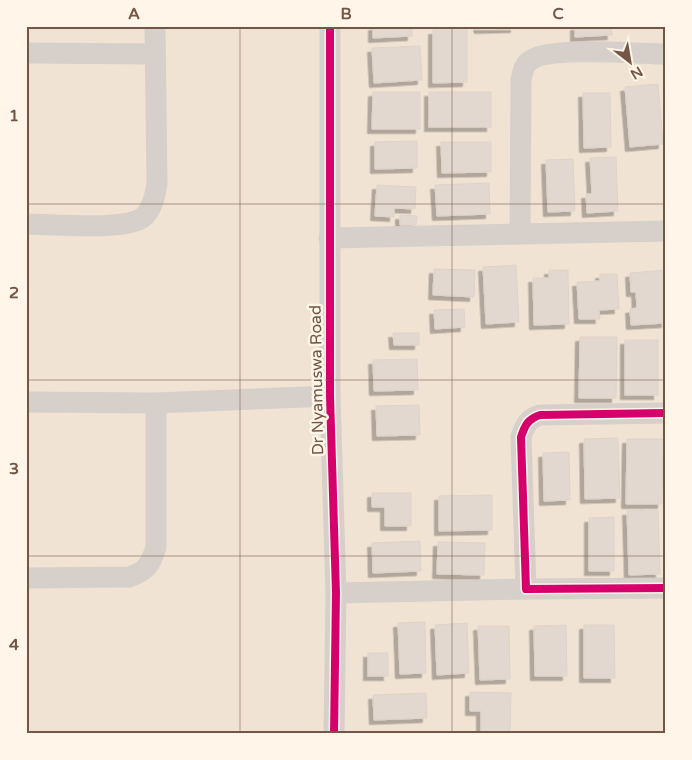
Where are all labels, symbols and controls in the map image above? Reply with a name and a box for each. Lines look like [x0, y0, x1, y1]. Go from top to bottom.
text: A [128, 4, 140, 24]
text: B [340, 4, 352, 24]
text: C [552, 4, 564, 24]
north arrow [604, 38, 654, 88]
text: N [627, 63, 646, 83]
text: 1 [9, 106, 19, 126]
text: 2 [9, 283, 19, 303]
street label: Dr Nyamuswa Road [306, 305, 328, 455]
text: 3 [9, 459, 19, 479]
text: 4 [9, 635, 19, 655]

